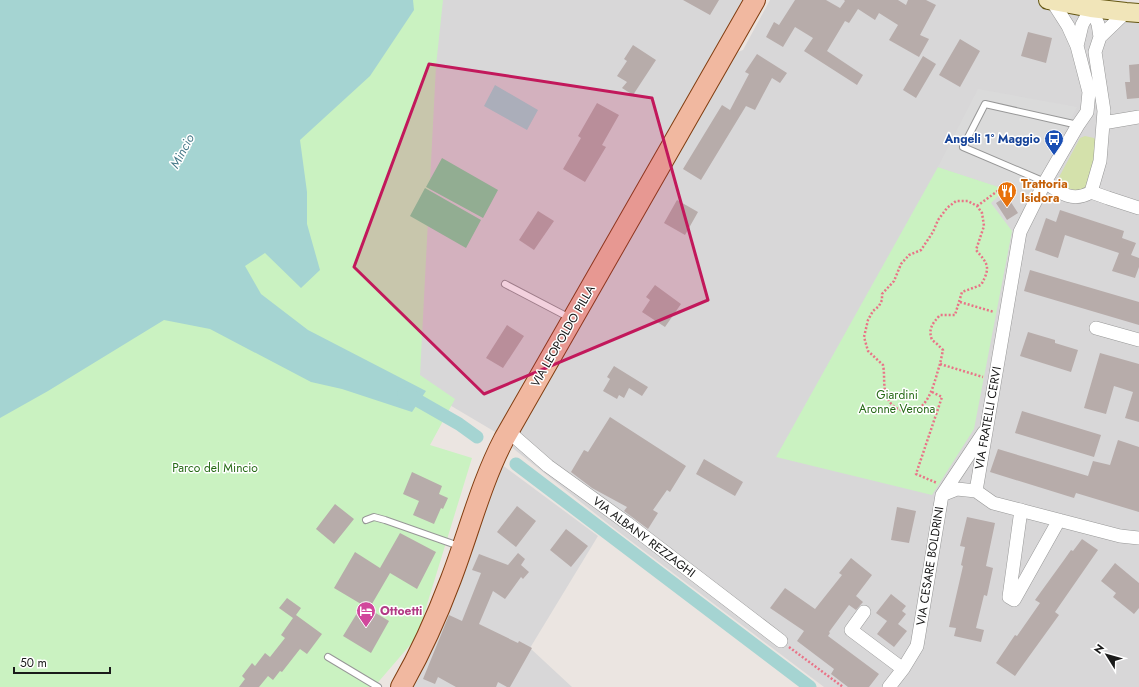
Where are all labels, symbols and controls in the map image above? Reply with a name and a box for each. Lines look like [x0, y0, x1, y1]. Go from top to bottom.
bus stop icon: Angeli 1° Maggio [1043, 128, 1065, 156]
water label: Mincio [165, 130, 199, 171]
place label: Angeli 1° Maggio [943, 130, 1040, 148]
place label: Trattoria Isidora [1021, 175, 1068, 207]
restaurant icon: Trattoria Isidora [996, 180, 1018, 208]
street label: VIA LEOPOLDO PILLA [526, 282, 600, 390]
street label: VIA FRATELLI CERVI [970, 365, 1006, 471]
park label: Giardini Aronne Verona [859, 386, 935, 418]
park label: Parco del Mincio [172, 459, 258, 477]
street label: VIA ALBANY REZZAGHI [589, 492, 699, 582]
street label: VIA CESARE BOLDRINI [912, 505, 948, 627]
hotel icon: Ottoetti [355, 600, 377, 628]
place label: Ottoetti [380, 602, 422, 620]
north arrow [1087, 635, 1127, 675]
text: N [1090, 641, 1108, 657]
scale bar [14, 649, 110, 675]
text: 50 m [20, 654, 47, 672]

